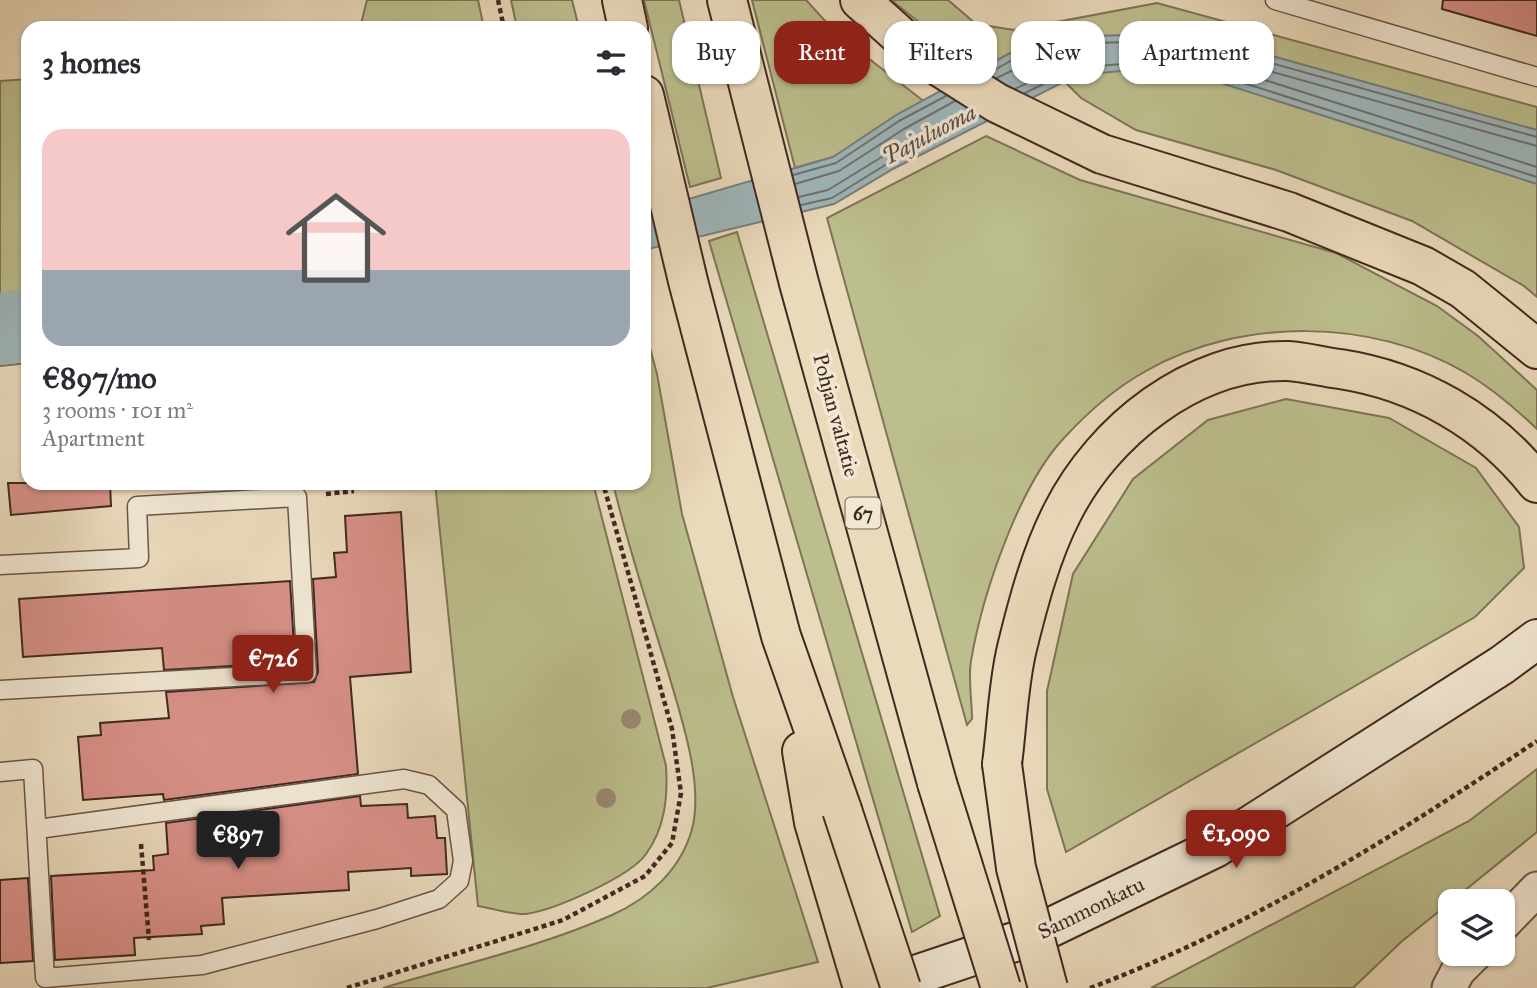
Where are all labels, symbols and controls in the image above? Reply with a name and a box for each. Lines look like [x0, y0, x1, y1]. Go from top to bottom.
chip: Buy [672, 21, 760, 84]
chip: Rent [774, 21, 870, 84]
chip: Filters [884, 21, 997, 84]
chip: New [1011, 21, 1105, 84]
chip: Apartment [1119, 21, 1274, 84]
icon: filters [592, 44, 630, 82]
text: 3 homes [42, 45, 141, 81]
water label: Pajuluoma [877, 98, 981, 170]
icon: home [273, 175, 399, 301]
street label: Pohjan valtatie [807, 351, 865, 480]
text: €897/mo [42, 360, 157, 396]
text: 3 rooms · 101 m² [42, 396, 193, 424]
text: Apartment [42, 424, 145, 452]
road number: 67 [846, 498, 880, 528]
pin: €726 [232, 636, 314, 695]
text: €726 [248, 644, 298, 672]
pin: €1,090 [1179, 810, 1293, 870]
pin: €897 [197, 812, 279, 871]
text: €1,090 [1202, 819, 1270, 847]
text: €897 [213, 820, 263, 848]
street label: Sammonkatu [1033, 871, 1149, 945]
map controls [1438, 889, 1515, 966]
button: layers [1438, 889, 1515, 966]

